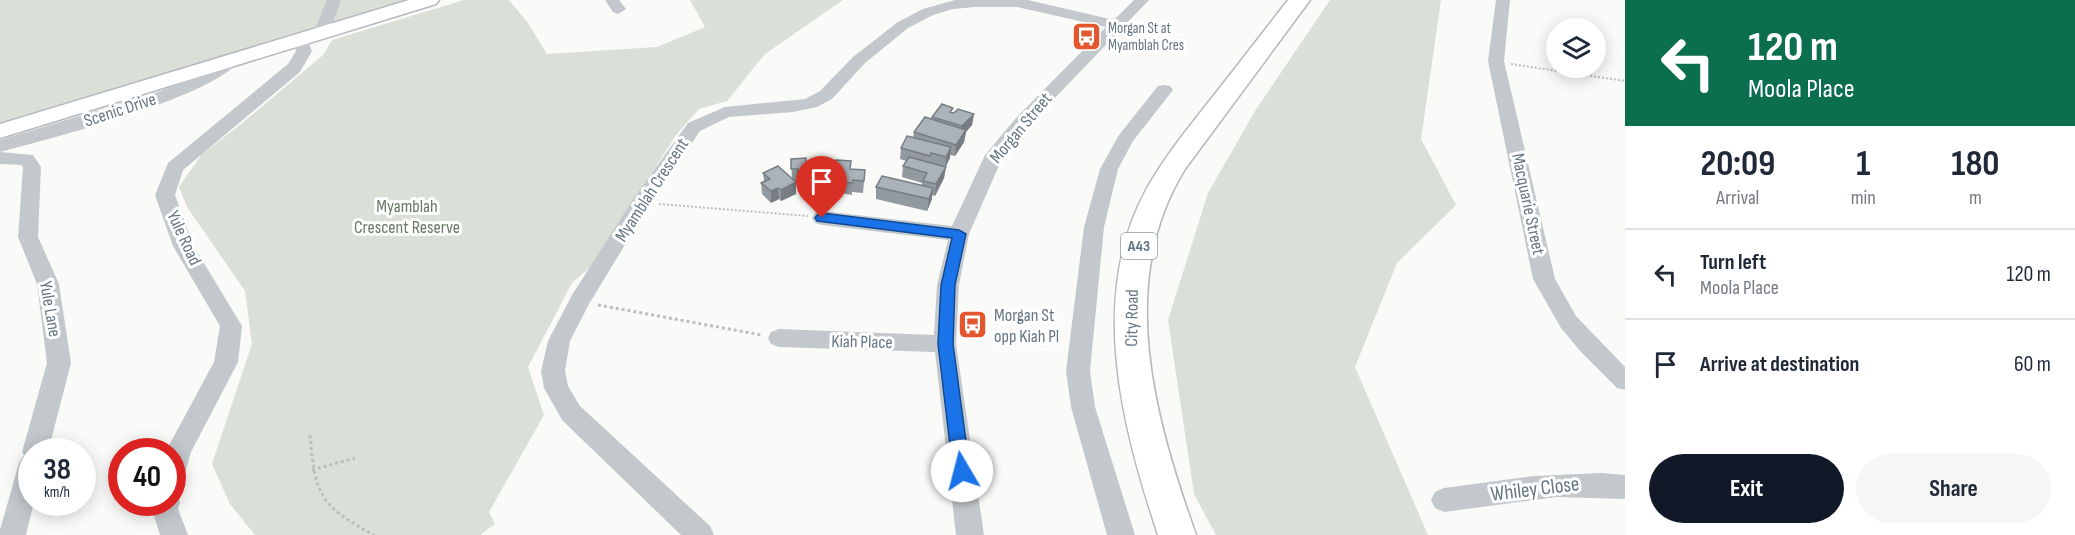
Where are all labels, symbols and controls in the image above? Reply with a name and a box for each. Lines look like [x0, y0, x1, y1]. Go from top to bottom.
map controls [1546, 18, 1606, 78]
button: layers [1546, 18, 1606, 78]
place label: Morgan St at Myamblah Cres [1108, 19, 1184, 55]
bus stop icon: Morgan St at Myamblah Cres [1071, 21, 1103, 53]
text: 120 m [1748, 22, 1838, 73]
icon: left [1649, 24, 1727, 102]
text: Moola Place [1748, 73, 1855, 105]
street label: Scenic Drive [81, 88, 159, 132]
street label: Morgan Street [986, 88, 1057, 167]
street label: Myamblah Crescent [611, 134, 694, 246]
text: 20:09 [1700, 143, 1775, 186]
text: 1 [1856, 143, 1870, 186]
text: 180 [1951, 143, 2000, 186]
street label: Macquarie Street [1507, 151, 1549, 257]
pin [796, 156, 847, 218]
icon: arrive [805, 165, 838, 198]
text: Arrival [1716, 186, 1759, 210]
text: min [1851, 186, 1876, 210]
text: m [1969, 186, 1982, 210]
park label: Myamblah Crescent Reserve [354, 196, 460, 238]
street label: Yule Road [162, 207, 206, 269]
road number: A43 [1121, 233, 1157, 259]
text: Turn left [1700, 249, 1766, 276]
icon: left [1649, 258, 1682, 291]
text: 120 m [2007, 261, 2051, 288]
text: Moola Place [1700, 276, 1779, 300]
street label: Yule Lane [35, 279, 65, 339]
street label: City Road [1121, 289, 1143, 347]
place label: Morgan St opp Kiah Pl [994, 305, 1059, 347]
bus stop icon: Morgan St opp Kiah Pl [957, 309, 989, 341]
street label: Kiah Place [831, 331, 893, 353]
icon: arrive [1649, 348, 1682, 381]
text: Arrive at destination [1700, 351, 1859, 378]
text: 60 m [2014, 351, 2051, 378]
speed limit sign: 40 [108, 438, 186, 516]
position arrow [930, 439, 994, 503]
text: 38 [43, 452, 71, 488]
button: Exit [1649, 454, 1844, 523]
button: Share [1856, 454, 2051, 523]
street label: Whiley Close [1489, 471, 1581, 507]
text: km/h [44, 483, 70, 502]

